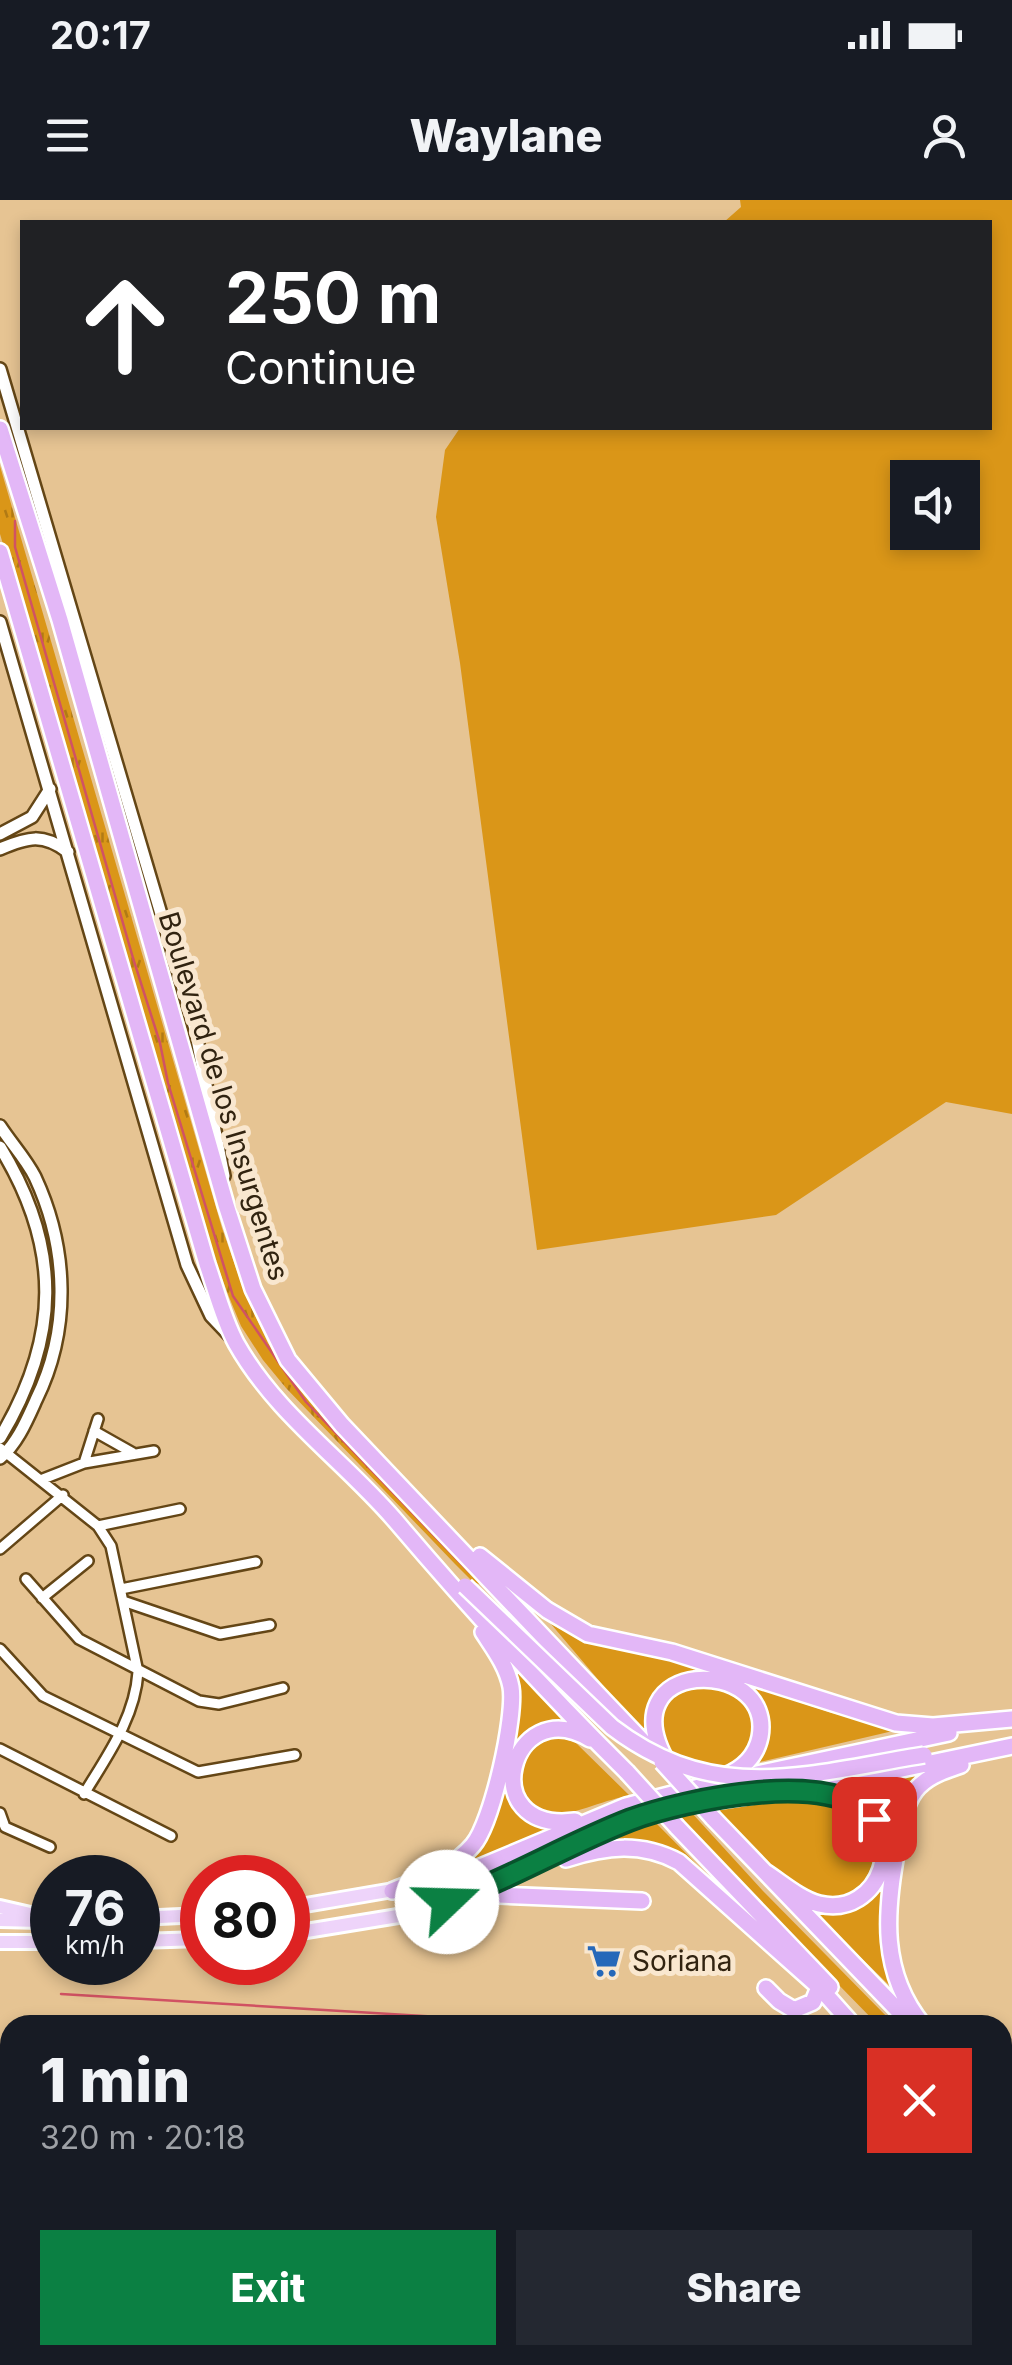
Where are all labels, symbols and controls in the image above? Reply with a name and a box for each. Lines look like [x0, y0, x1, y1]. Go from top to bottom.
text: 20:17 [50, 12, 151, 58]
icon: menu [40, 108, 95, 163]
text: Waylane [409, 108, 603, 163]
icon: person [917, 108, 972, 163]
text: 250 m [225, 255, 442, 340]
icon: ahead [60, 260, 190, 390]
text: Continue [225, 340, 417, 395]
map controls [890, 460, 980, 550]
button: sound [890, 460, 980, 550]
street label: Boulevard de los Insurgentes [152, 908, 296, 1284]
pin [832, 1777, 917, 1862]
icon: arrive [847, 1792, 902, 1847]
position arrow [395, 1850, 499, 1954]
speed limit sign: 80 [180, 1855, 310, 1985]
text: 76 [65, 1878, 125, 1938]
text: km/h [65, 1930, 125, 1960]
supermarket icon: Soriana [585, 1942, 623, 1980]
place label: Soriana [632, 1944, 733, 1978]
text: 1 min [40, 2044, 190, 2116]
button: close [867, 2048, 972, 2153]
text: 320 m · 20:18 [40, 2118, 245, 2157]
button: Exit [40, 2230, 496, 2345]
button: Share [516, 2230, 972, 2345]

